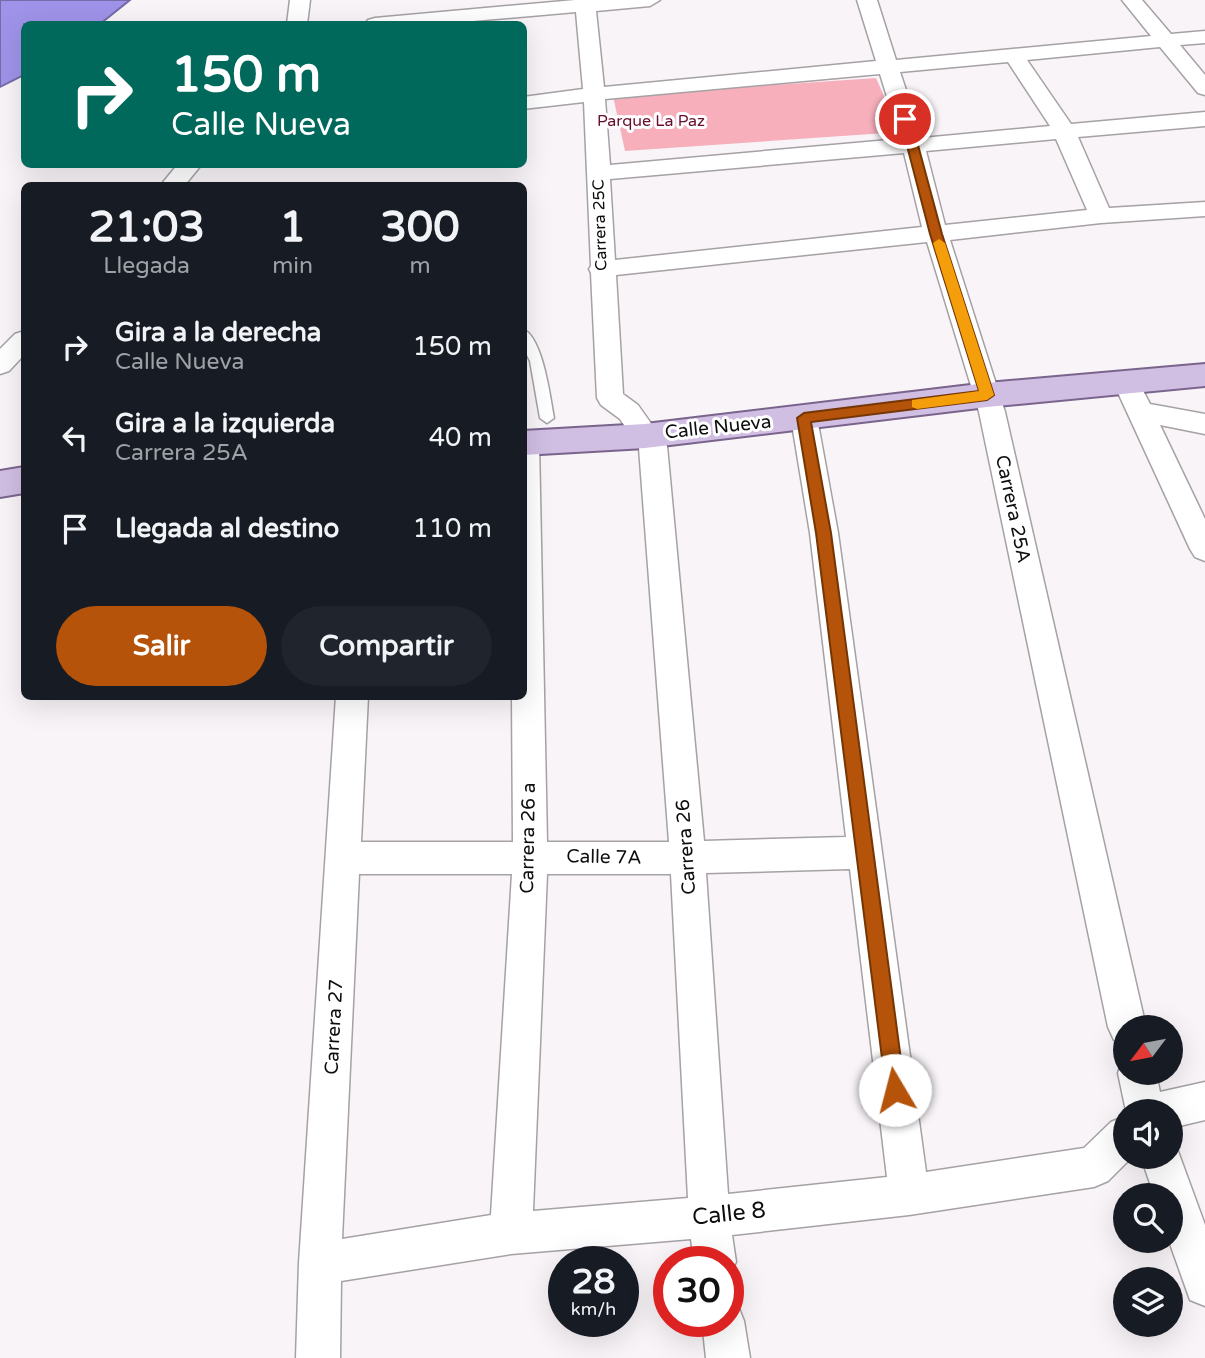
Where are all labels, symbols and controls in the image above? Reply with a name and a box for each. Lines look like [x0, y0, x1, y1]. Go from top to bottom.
text: 150 m [171, 46, 321, 105]
icon: right [56, 49, 147, 140]
pin [875, 89, 935, 149]
icon: arrive [886, 100, 924, 138]
text: Calle Nueva [171, 106, 351, 144]
park label: Parque La Paz [597, 111, 705, 131]
street label: Carrera 25C [588, 179, 612, 271]
text: 21:03 [88, 202, 205, 253]
text: 1 [279, 202, 306, 253]
text: 300 [380, 202, 460, 253]
text: Llegada [103, 252, 190, 280]
text: min [272, 252, 313, 280]
text: m [409, 252, 431, 280]
text: Gira a la derecha [115, 317, 321, 348]
icon: right [56, 328, 94, 366]
text: 150 m [412, 331, 492, 362]
text: Calle Nueva [115, 348, 244, 376]
text: Gira a la izquierda [115, 408, 335, 439]
street label: Calle Nueva [664, 410, 772, 444]
icon: left [56, 419, 94, 457]
text: 40 m [429, 422, 492, 453]
text: Carrera 25A [115, 439, 248, 467]
street label: Carrera 25A [991, 453, 1035, 565]
icon: arrive [56, 510, 94, 548]
text: Llegada al destino [115, 513, 339, 544]
text: 110 m [412, 513, 492, 544]
button: Salir [56, 606, 267, 686]
button: Compartir [281, 606, 492, 686]
street label: Carrera 26 a [516, 782, 540, 894]
street label: Carrera 26 [672, 798, 700, 895]
street label: Calle 7A [566, 845, 642, 869]
street label: Carrera 27 [321, 979, 347, 1075]
north arrow [1113, 1015, 1183, 1085]
map controls [1113, 1015, 1183, 1337]
position arrow [858, 1053, 932, 1127]
button: sound [1113, 1099, 1183, 1169]
button: search [1113, 1183, 1183, 1253]
street label: Calle 8 [691, 1196, 767, 1232]
speed limit sign: 30 [653, 1246, 744, 1337]
text: 28 [572, 1261, 615, 1303]
button: layers [1113, 1267, 1183, 1337]
text: km/h [571, 1298, 616, 1320]

